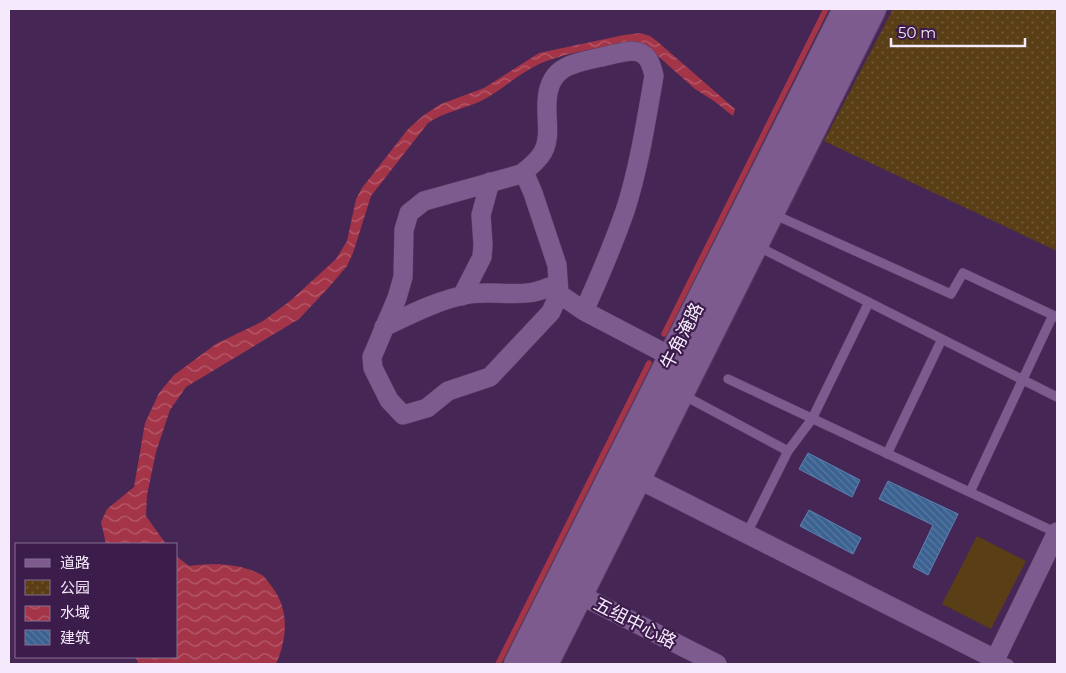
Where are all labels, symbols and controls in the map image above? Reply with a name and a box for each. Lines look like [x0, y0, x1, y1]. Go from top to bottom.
scale bar [891, 15, 1025, 47]
text: 50 m [898, 23, 936, 42]
street label: 牛角淹路 [656, 299, 708, 373]
legend [15, 543, 178, 658]
text: 道路 [60, 553, 90, 572]
text: 公园 [60, 578, 90, 597]
street label: 五组中心路 [590, 593, 680, 653]
text: 水域 [60, 603, 90, 622]
text: 建筑 [60, 628, 90, 647]

